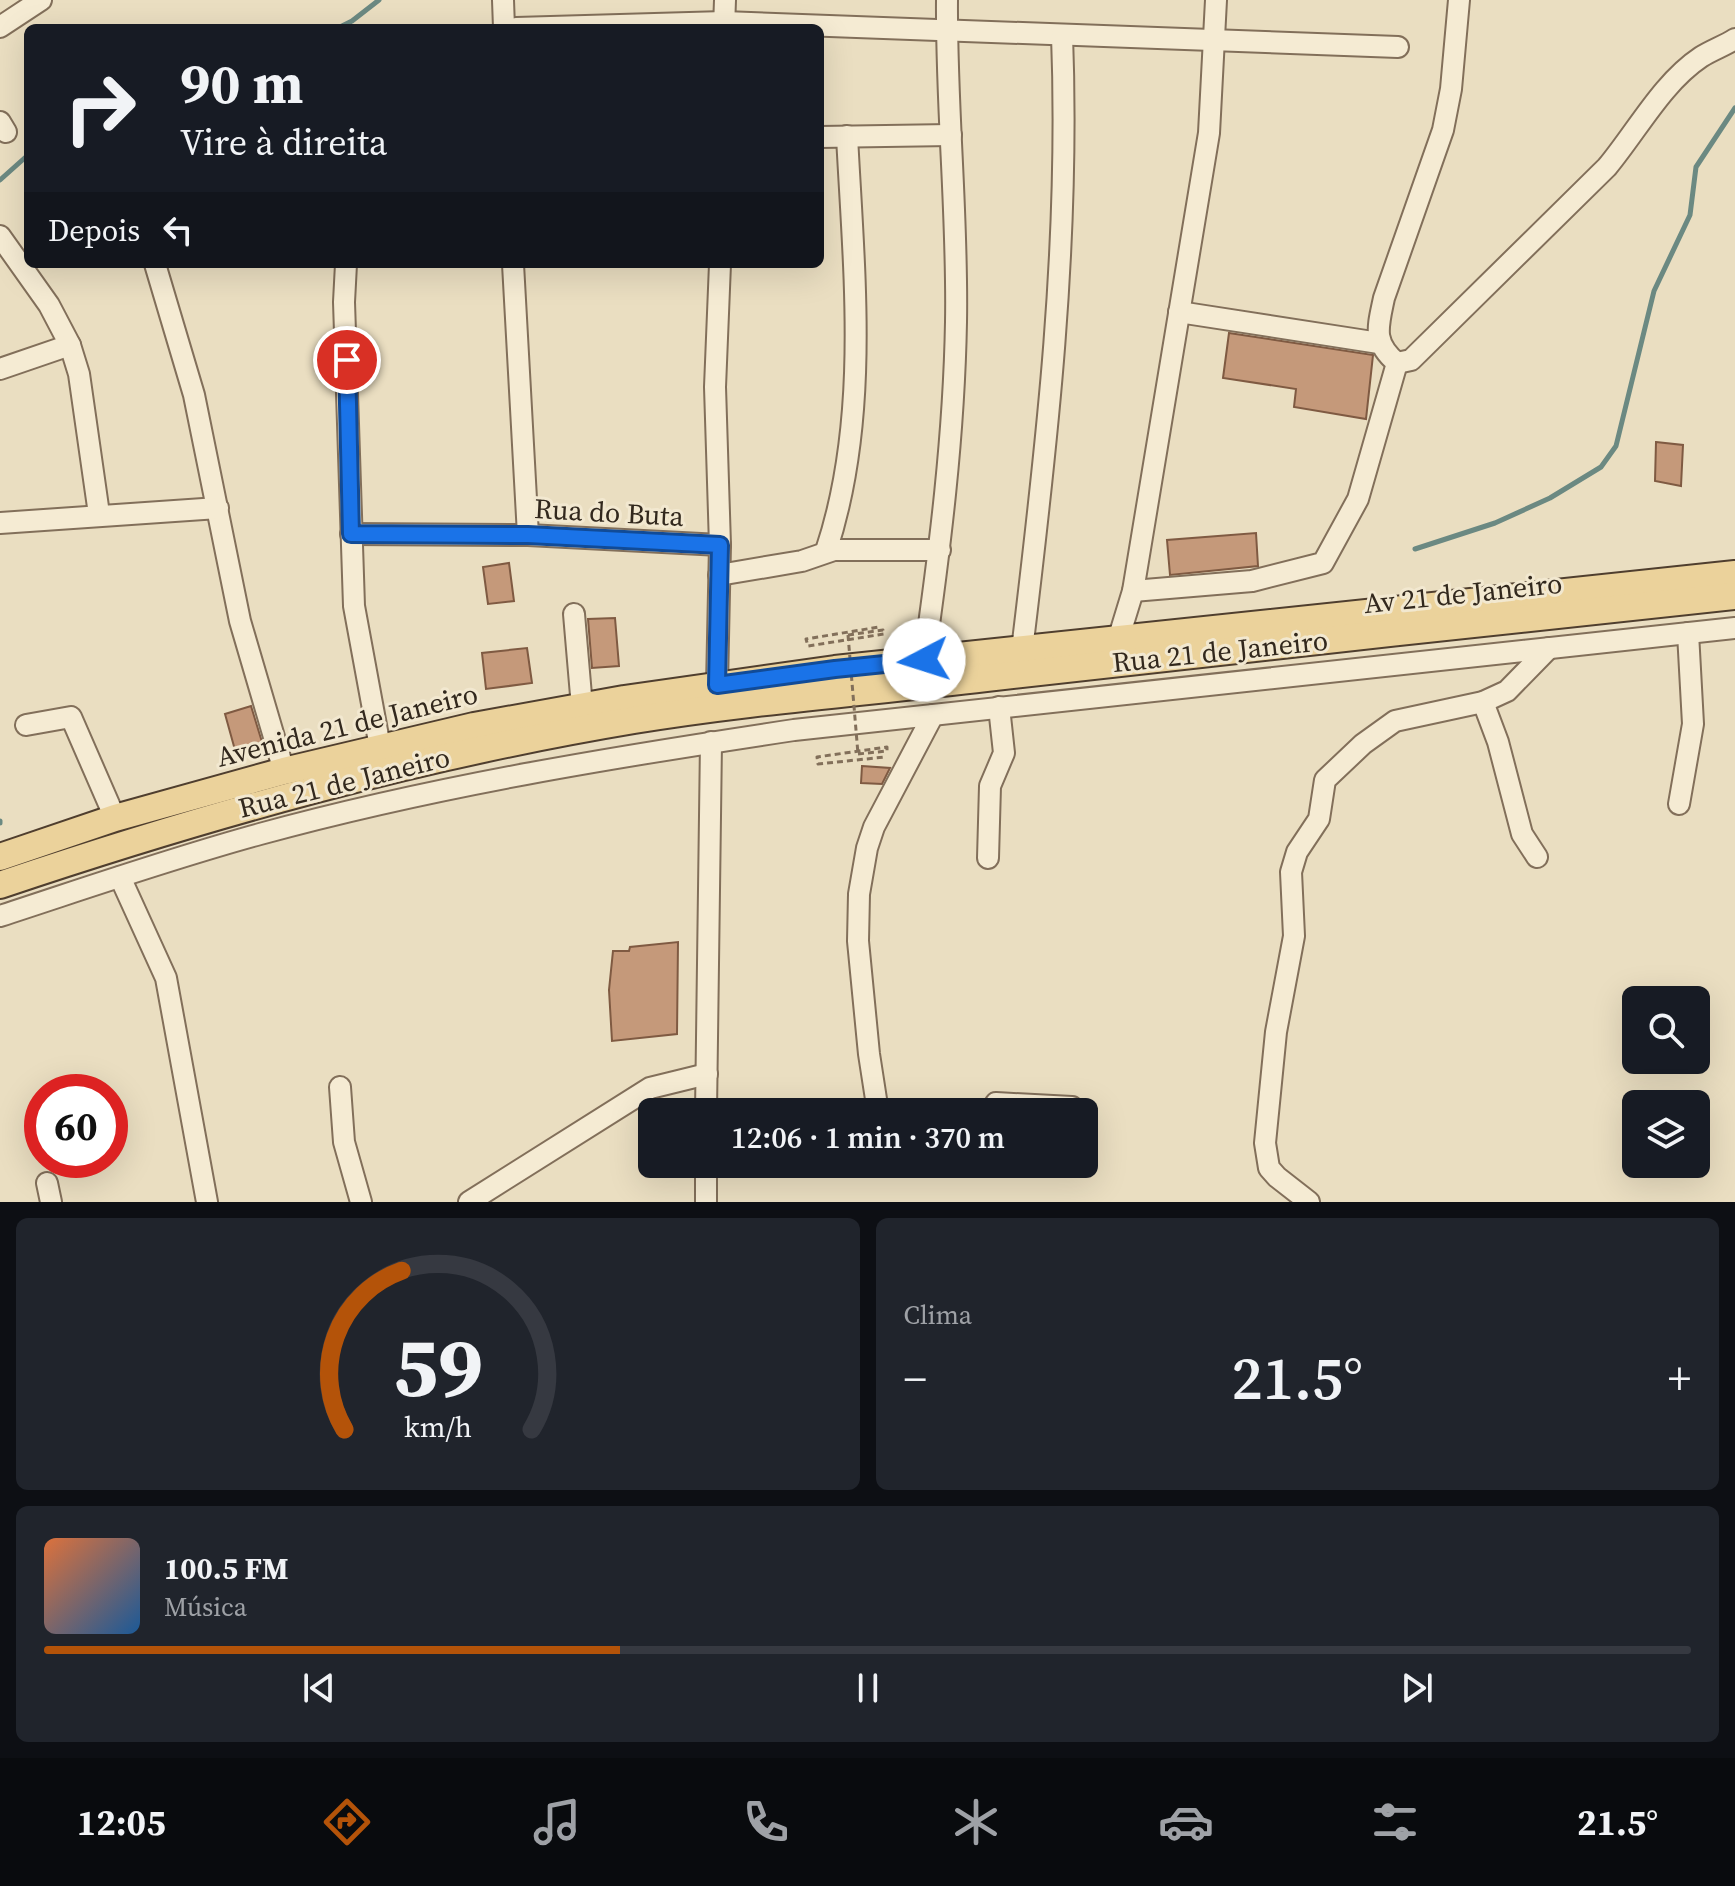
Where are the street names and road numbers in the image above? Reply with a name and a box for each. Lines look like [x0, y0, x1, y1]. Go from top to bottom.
street label: Rua do Buta [533, 489, 685, 535]
street label: Av 21 de Janeiro [1362, 564, 1564, 622]
street label: Rua 21 de Janeiro [1110, 621, 1330, 681]
street label: Avenida 21 de Janeiro [212, 674, 482, 776]
street label: Rua 21 de Janeiro [234, 737, 454, 827]

